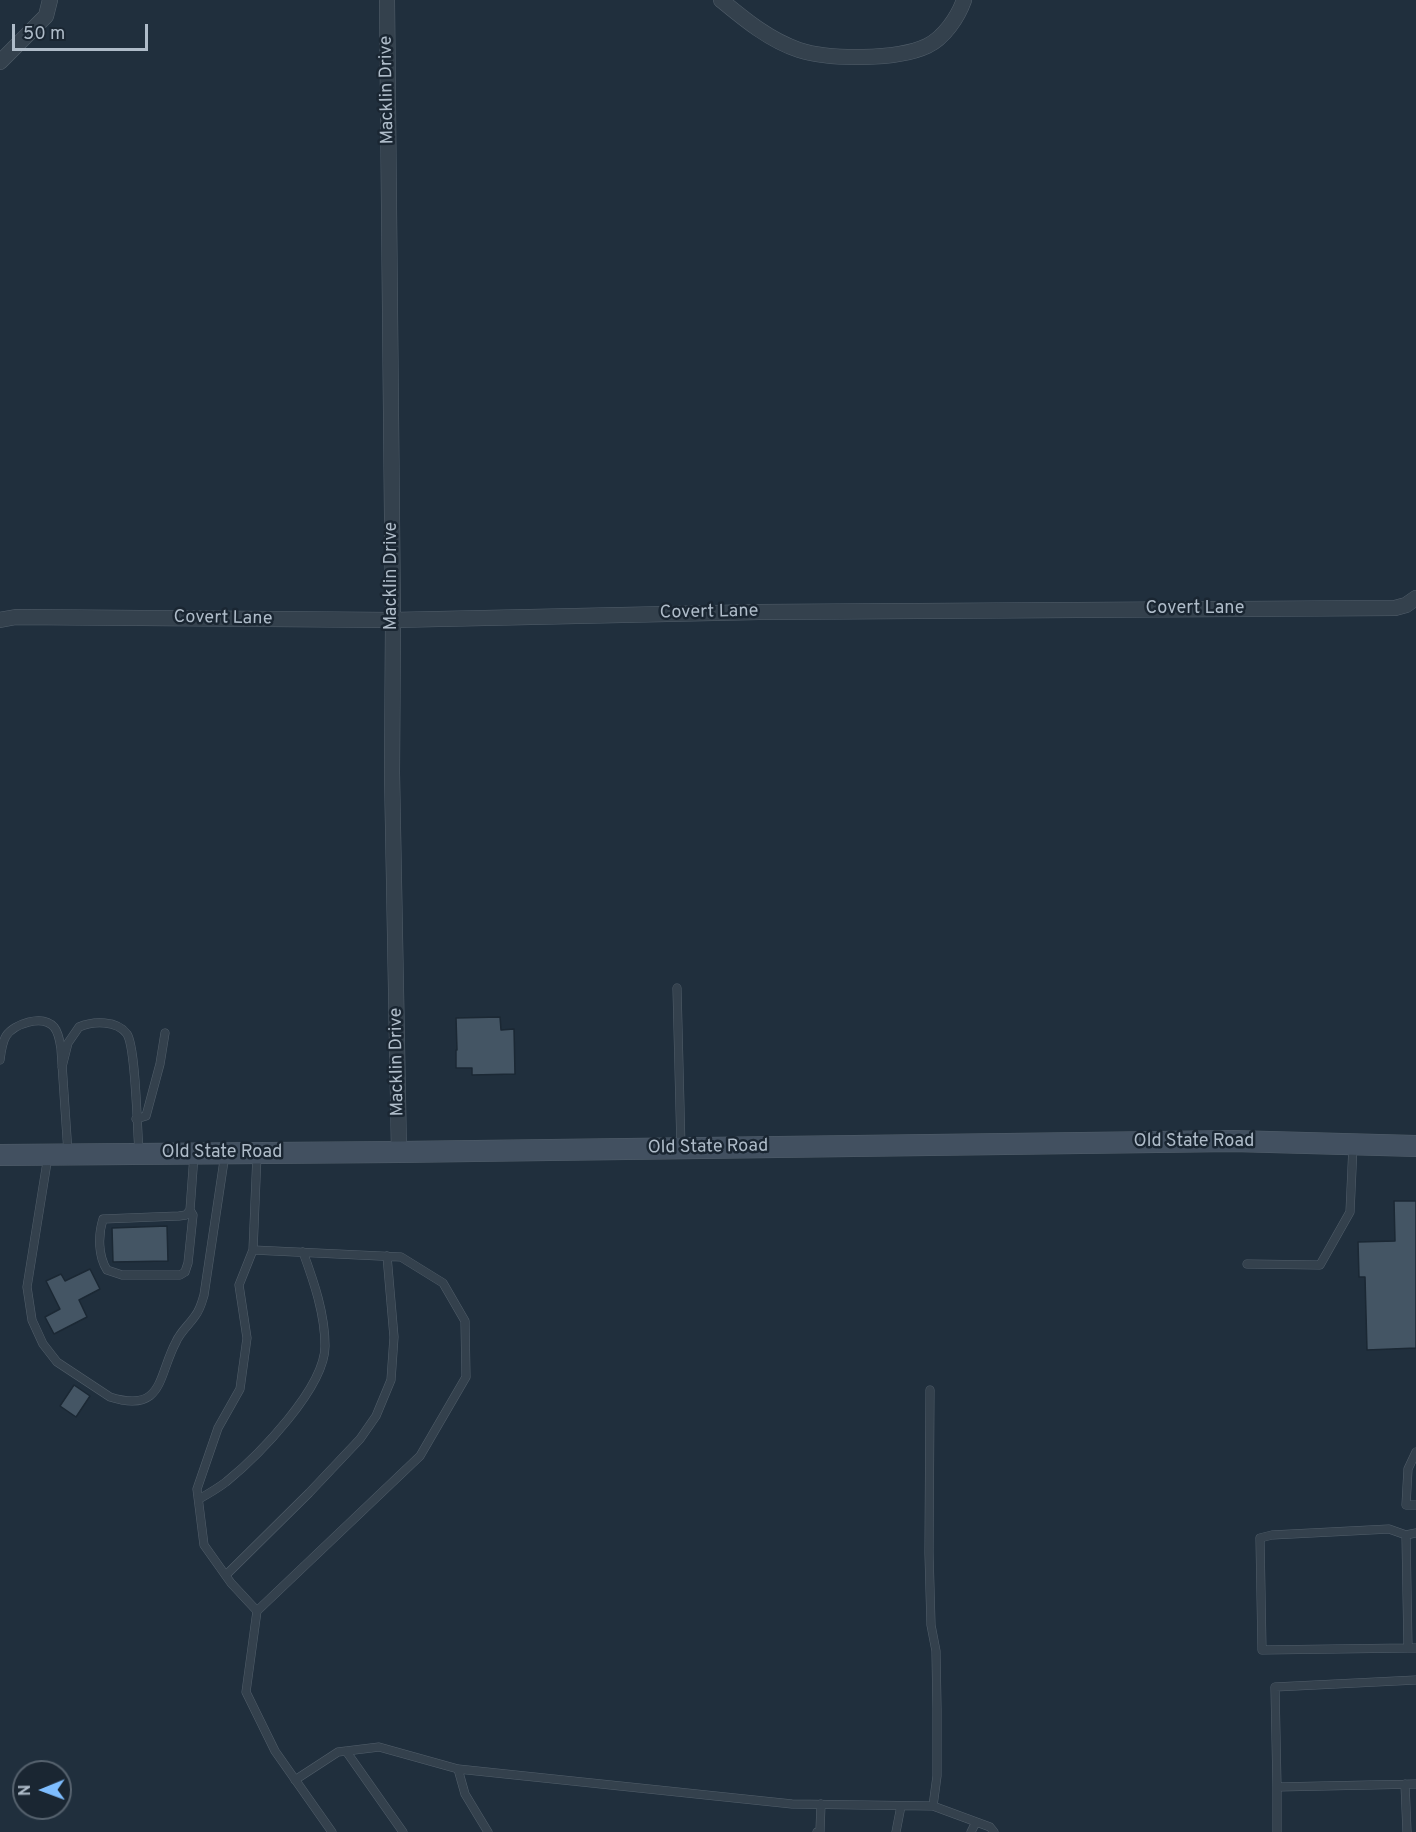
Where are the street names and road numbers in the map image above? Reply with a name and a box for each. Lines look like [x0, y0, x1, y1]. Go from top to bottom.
street label: Macklin Drive [376, 36, 400, 144]
street label: Macklin Drive [381, 522, 403, 630]
street label: Covert Lane [1146, 598, 1244, 620]
street label: Covert Lane [659, 601, 759, 625]
street label: Covert Lane [173, 607, 273, 631]
street label: Macklin Drive [386, 1008, 410, 1116]
street label: Old State Road [1134, 1131, 1254, 1153]
street label: Old State Road [647, 1136, 769, 1160]
street label: Old State Road [162, 1142, 282, 1164]

